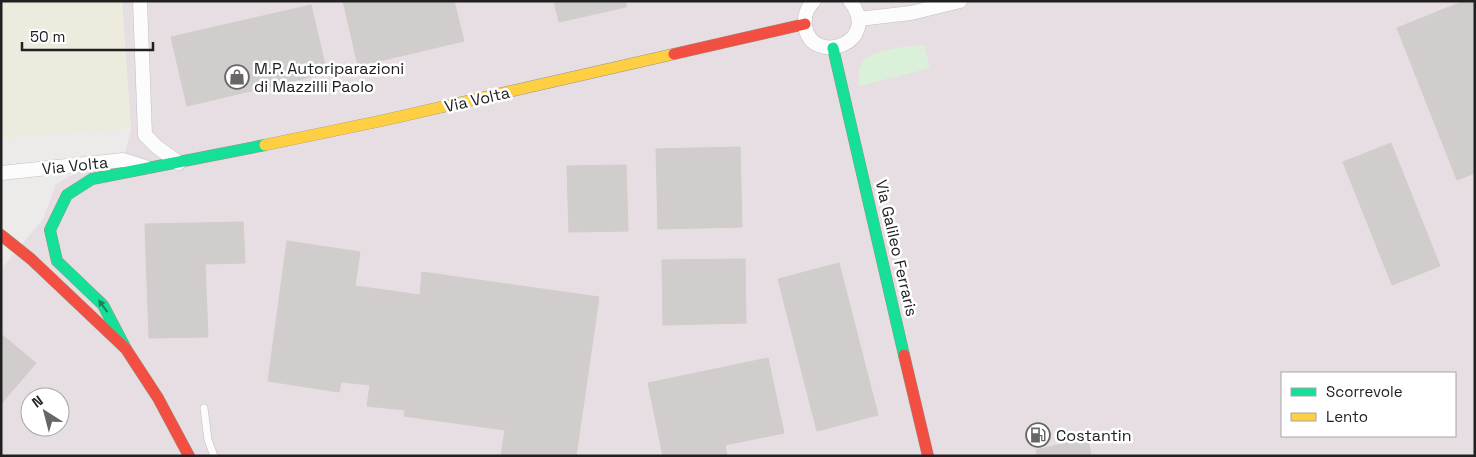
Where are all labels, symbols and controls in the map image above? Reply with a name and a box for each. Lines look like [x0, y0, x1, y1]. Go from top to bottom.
scale bar [22, 20, 154, 52]
text: 50 m [30, 27, 65, 46]
place label: M.P. Autoriparazioni di Mazzilli Paolo [254, 58, 404, 97]
shop icon: M.P. Autoriparazioni di Mazzilli Paolo [224, 64, 250, 90]
street label: Via Volta [442, 82, 512, 117]
street label: Via Volta [41, 152, 109, 179]
street label: Via Galileo Ferraris [871, 178, 922, 318]
one-way arrow [98, 299, 108, 313]
legend [1281, 372, 1456, 437]
text: Scorrevole [1326, 382, 1403, 401]
north arrow [20, 387, 70, 437]
text: N [28, 391, 46, 412]
text: Lento [1326, 407, 1368, 426]
fuel station icon: Costantin [1025, 422, 1051, 448]
place label: Costantin [1056, 425, 1132, 446]

